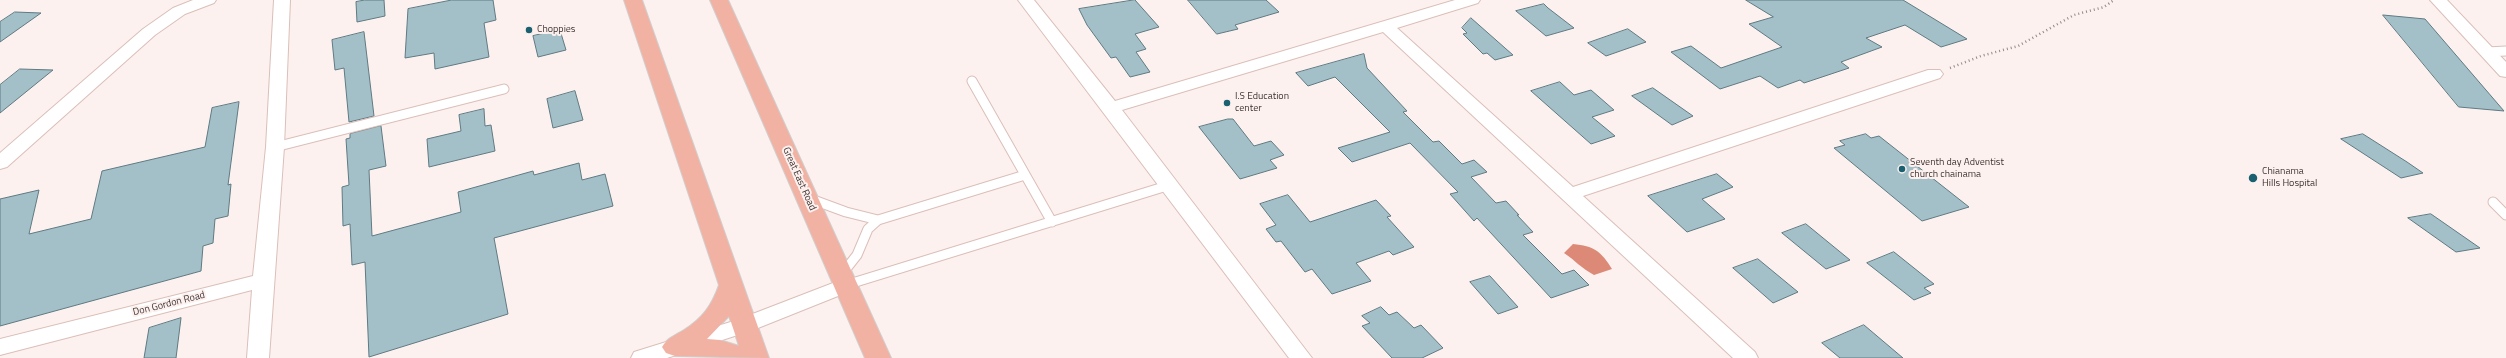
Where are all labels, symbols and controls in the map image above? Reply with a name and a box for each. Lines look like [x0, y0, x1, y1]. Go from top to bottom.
place label: Choppies [537, 24, 576, 36]
marker: Choppies [524, 25, 534, 35]
place label: I.S Education center [1235, 91, 1289, 114]
marker: I.S Education center [1222, 98, 1232, 108]
street label: Great East Road [780, 146, 818, 212]
place label: Seventh day Adventist church chainama [1910, 157, 2004, 180]
marker: Seventh day Adventist church chainama [1897, 164, 1907, 174]
place label: Chianama Hills Hospital [2262, 166, 2317, 190]
marker: Chianama Hills Hospital [2247, 172, 2259, 184]
street label: Don Gordon Road [132, 289, 206, 319]

